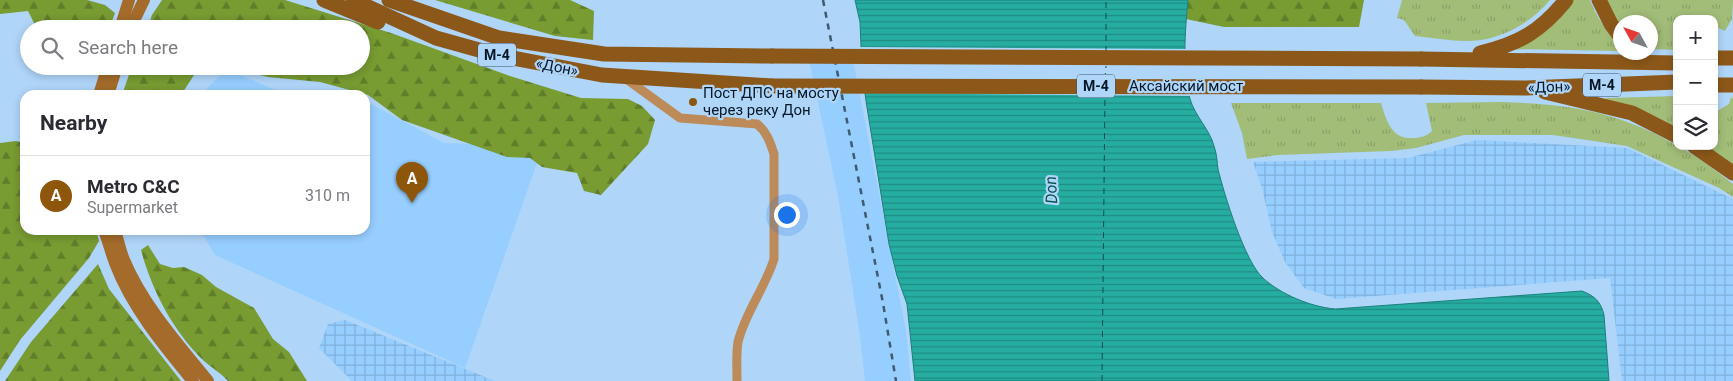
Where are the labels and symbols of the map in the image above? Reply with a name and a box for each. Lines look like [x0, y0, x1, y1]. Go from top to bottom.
north arrow [1613, 15, 1658, 60]
road number: М-4 [478, 44, 516, 66]
street label: «Дон» [534, 54, 580, 80]
road number: М-4 [1077, 74, 1115, 98]
road number: М-4 [1583, 74, 1621, 96]
street label: Аксайский мост [1129, 77, 1243, 95]
street label: «Дон» [1527, 77, 1571, 97]
place label: Пост ДПС на мосту через реку Дон [703, 84, 839, 119]
marker: Пост ДПС на мосту через реку Дон [687, 96, 699, 108]
pin: A [396, 162, 428, 203]
water label: Don [1041, 176, 1061, 204]
your location [774, 202, 800, 228]

